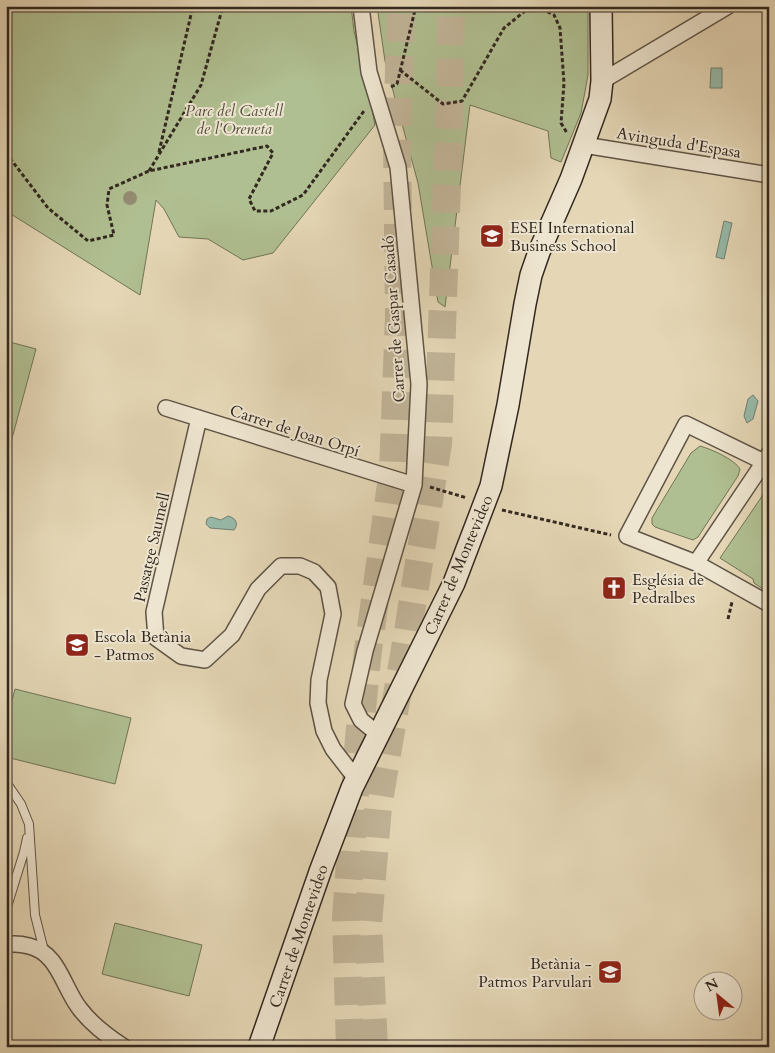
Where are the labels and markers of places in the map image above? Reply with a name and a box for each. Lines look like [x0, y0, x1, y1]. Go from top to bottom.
place label: ESEI International Business School [510, 217, 635, 257]
school or university icon: ESEI International Business School [479, 223, 505, 249]
place label: Església de Pedralbes [632, 569, 704, 609]
church icon: Església de Pedralbes [601, 575, 627, 601]
place label: Escola Betània - Patmos [94, 626, 191, 666]
school or university icon: Escola Betània - Patmos [64, 632, 90, 658]
place label: Betània - Patmos Parvulari [478, 953, 592, 993]
school or university icon: Betània - Patmos Parvulari [597, 959, 623, 985]

